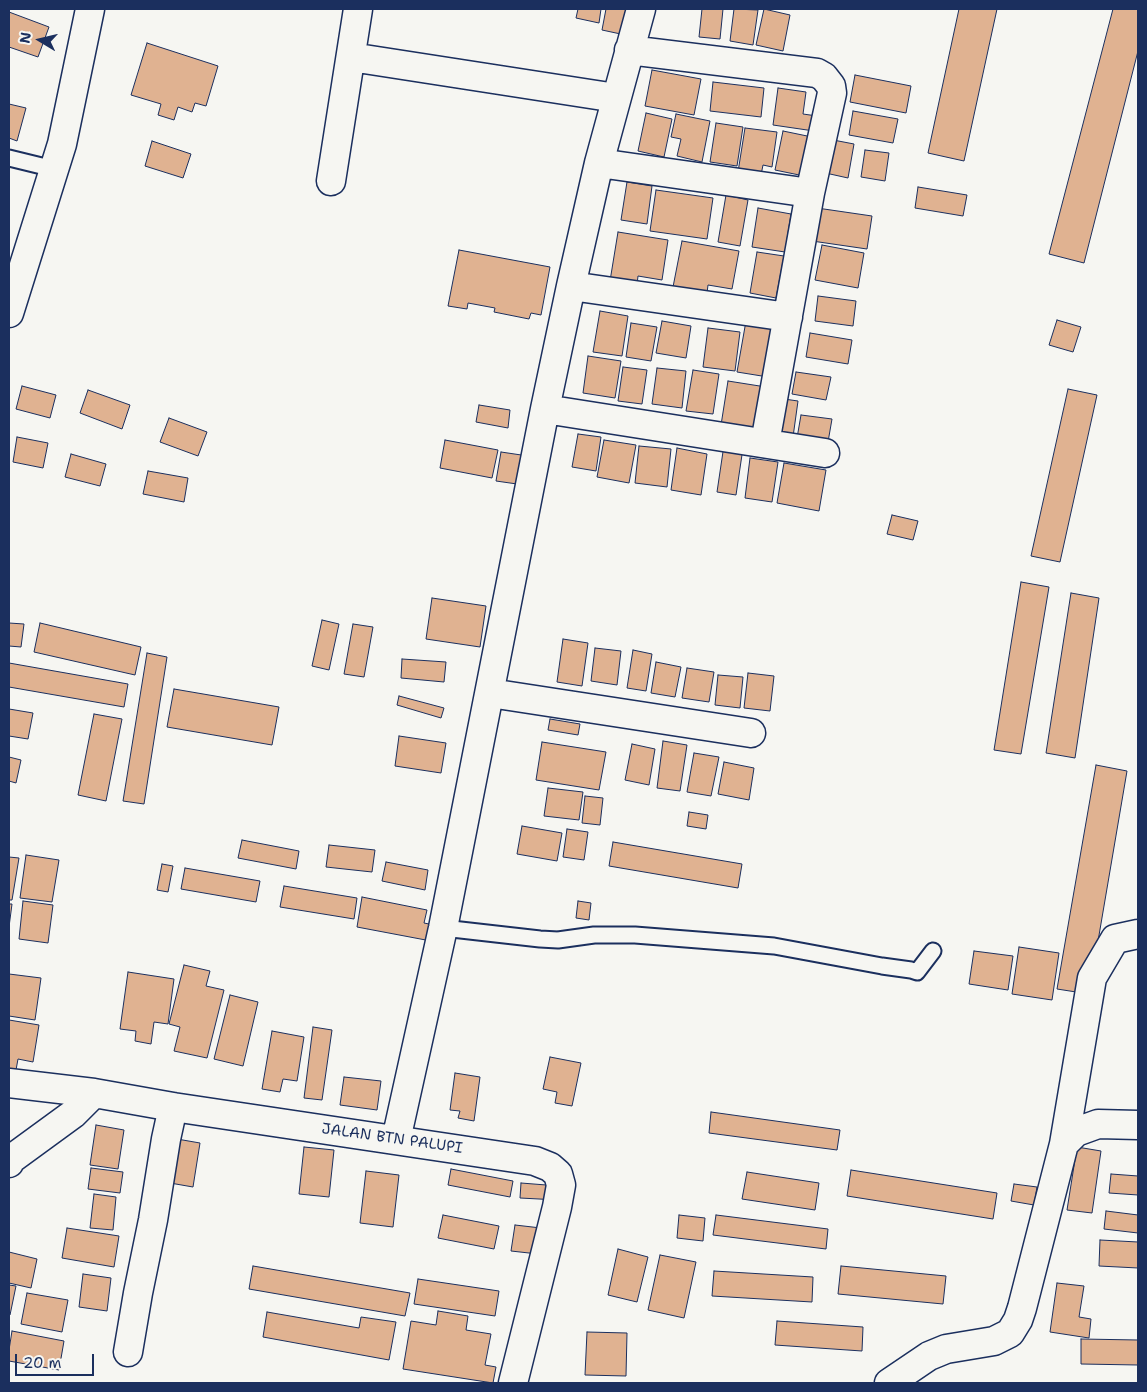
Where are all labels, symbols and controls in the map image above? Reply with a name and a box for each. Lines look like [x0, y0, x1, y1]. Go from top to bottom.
north arrow [15, 15, 65, 65]
text: N [15, 31, 35, 45]
street label: JALAN BTN PALUPI [320, 1120, 464, 1158]
scale bar [18, 1344, 96, 1376]
text: 20 m [23, 1353, 62, 1373]

